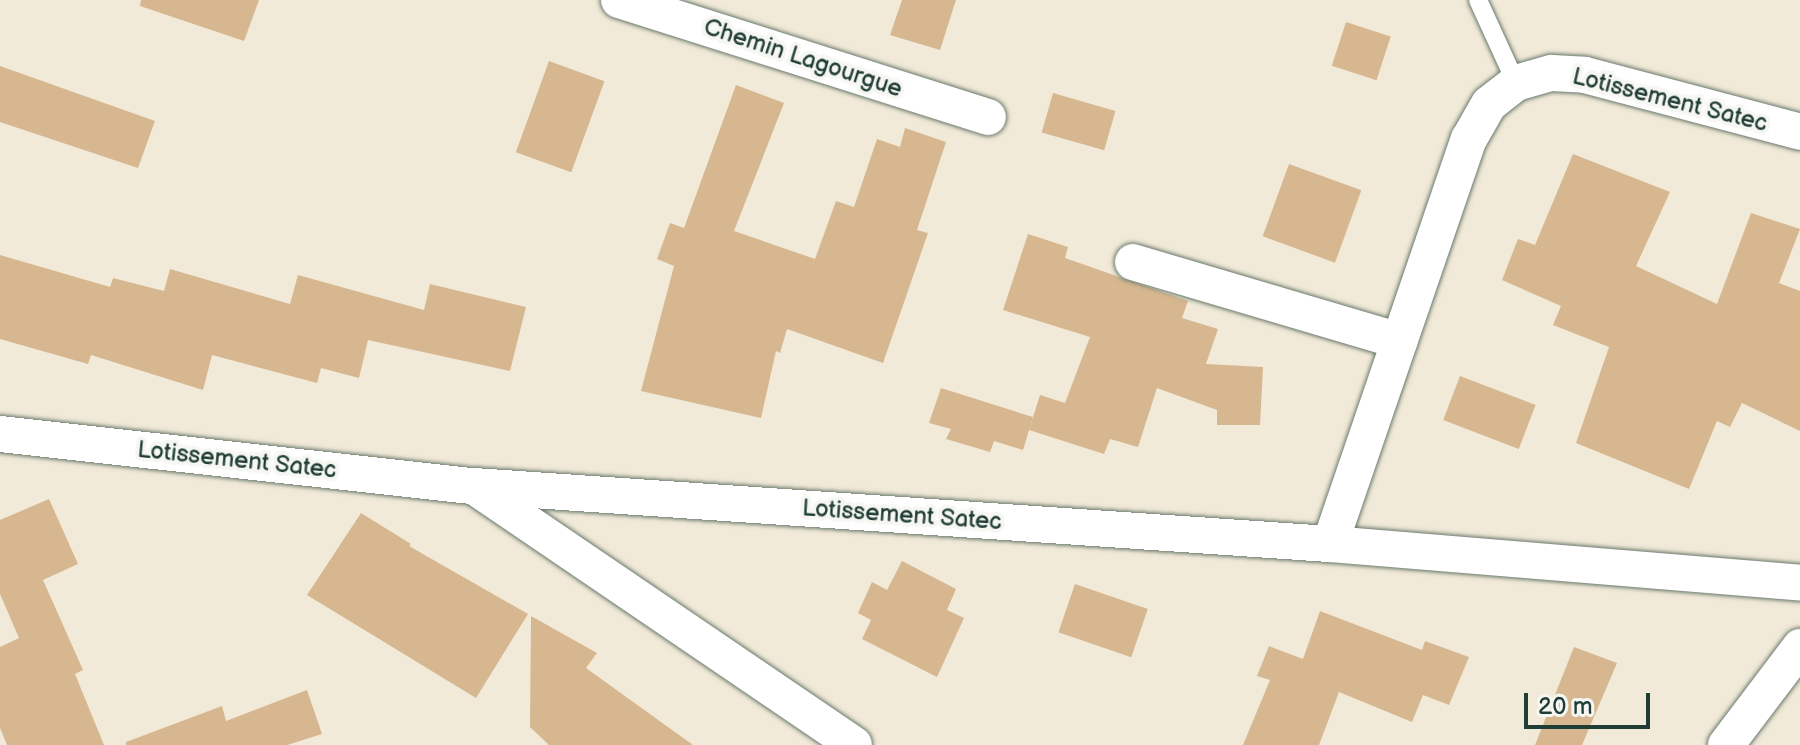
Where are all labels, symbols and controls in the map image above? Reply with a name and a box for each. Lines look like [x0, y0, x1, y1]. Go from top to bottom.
street label: Chemin Lagourgue [700, 12, 906, 104]
street label: Lotissement Satec [1569, 62, 1771, 138]
street label: Lotissement Satec [136, 435, 338, 485]
street label: Lotissement Satec [801, 494, 1003, 536]
scale bar [1528, 677, 1654, 727]
text: 20 m [1538, 692, 1593, 721]

